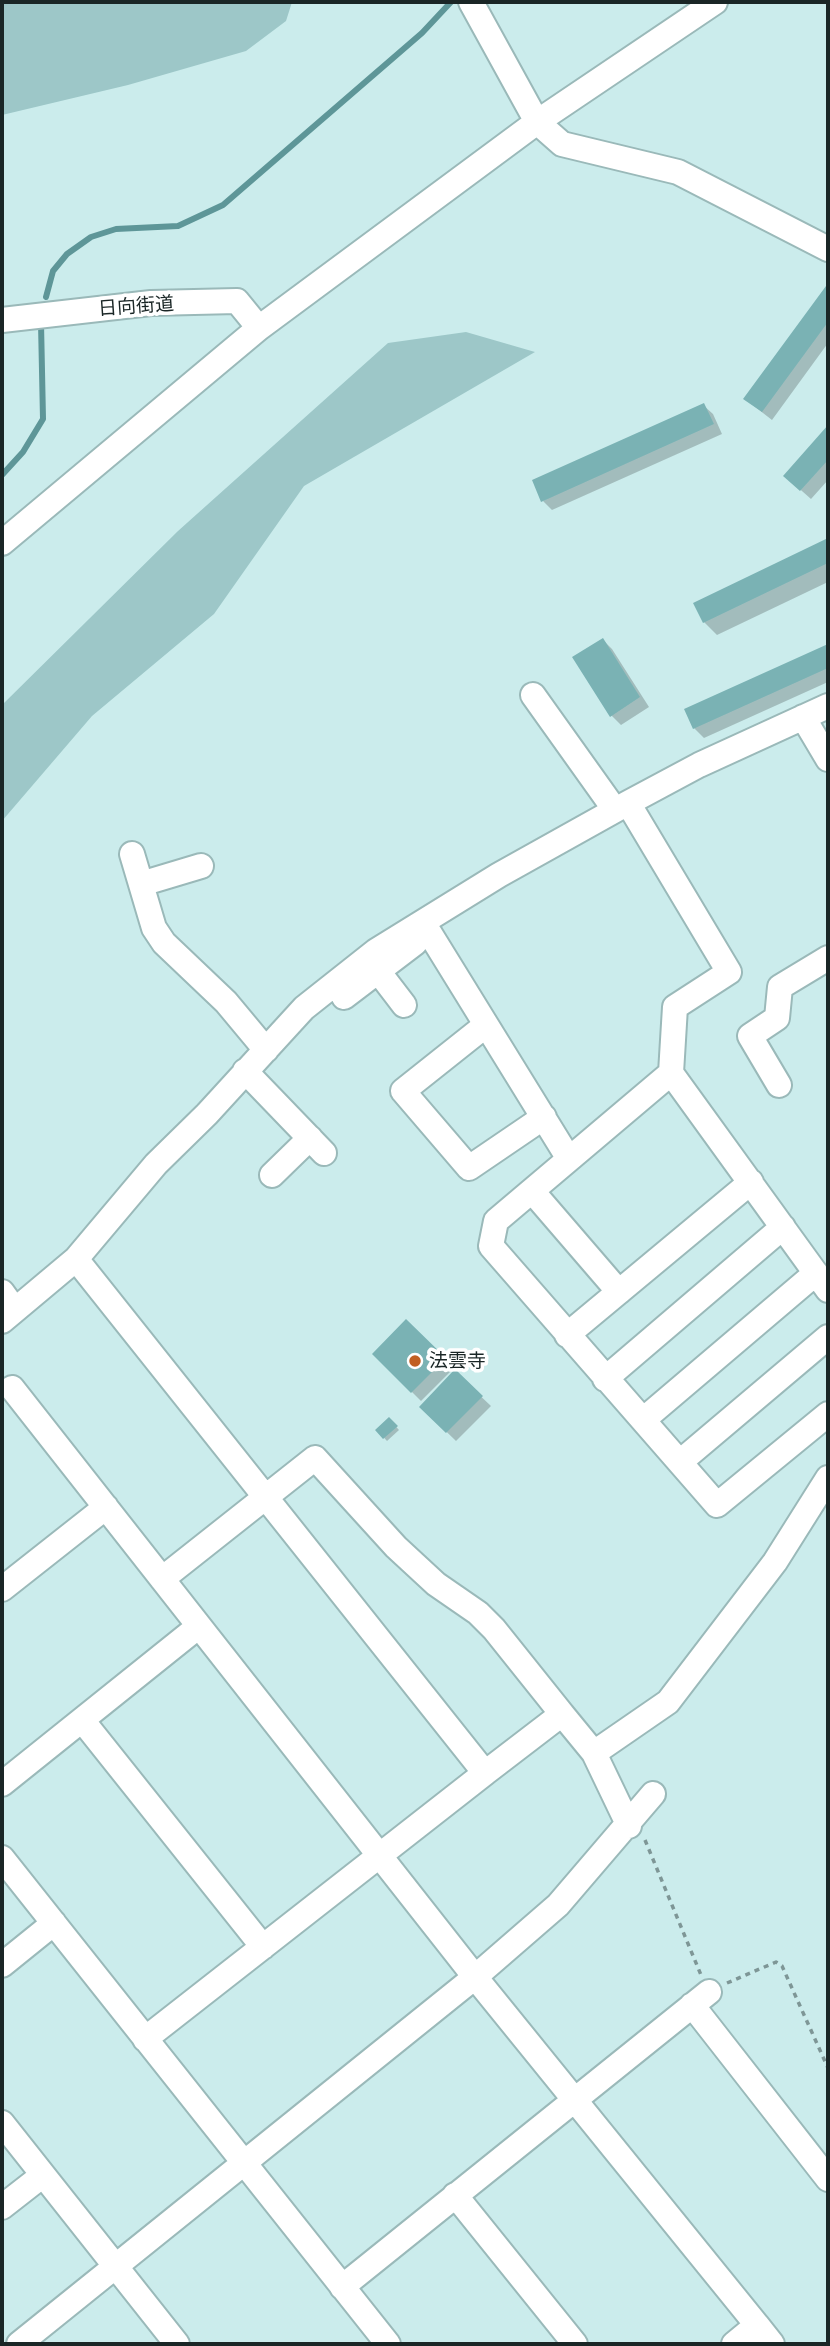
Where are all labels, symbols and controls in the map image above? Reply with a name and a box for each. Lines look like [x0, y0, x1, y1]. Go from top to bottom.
street label: 日向街道 [97, 292, 175, 320]
place label: 法雲寺 [429, 1350, 486, 1372]
marker: 法雲寺 [407, 1353, 423, 1369]

